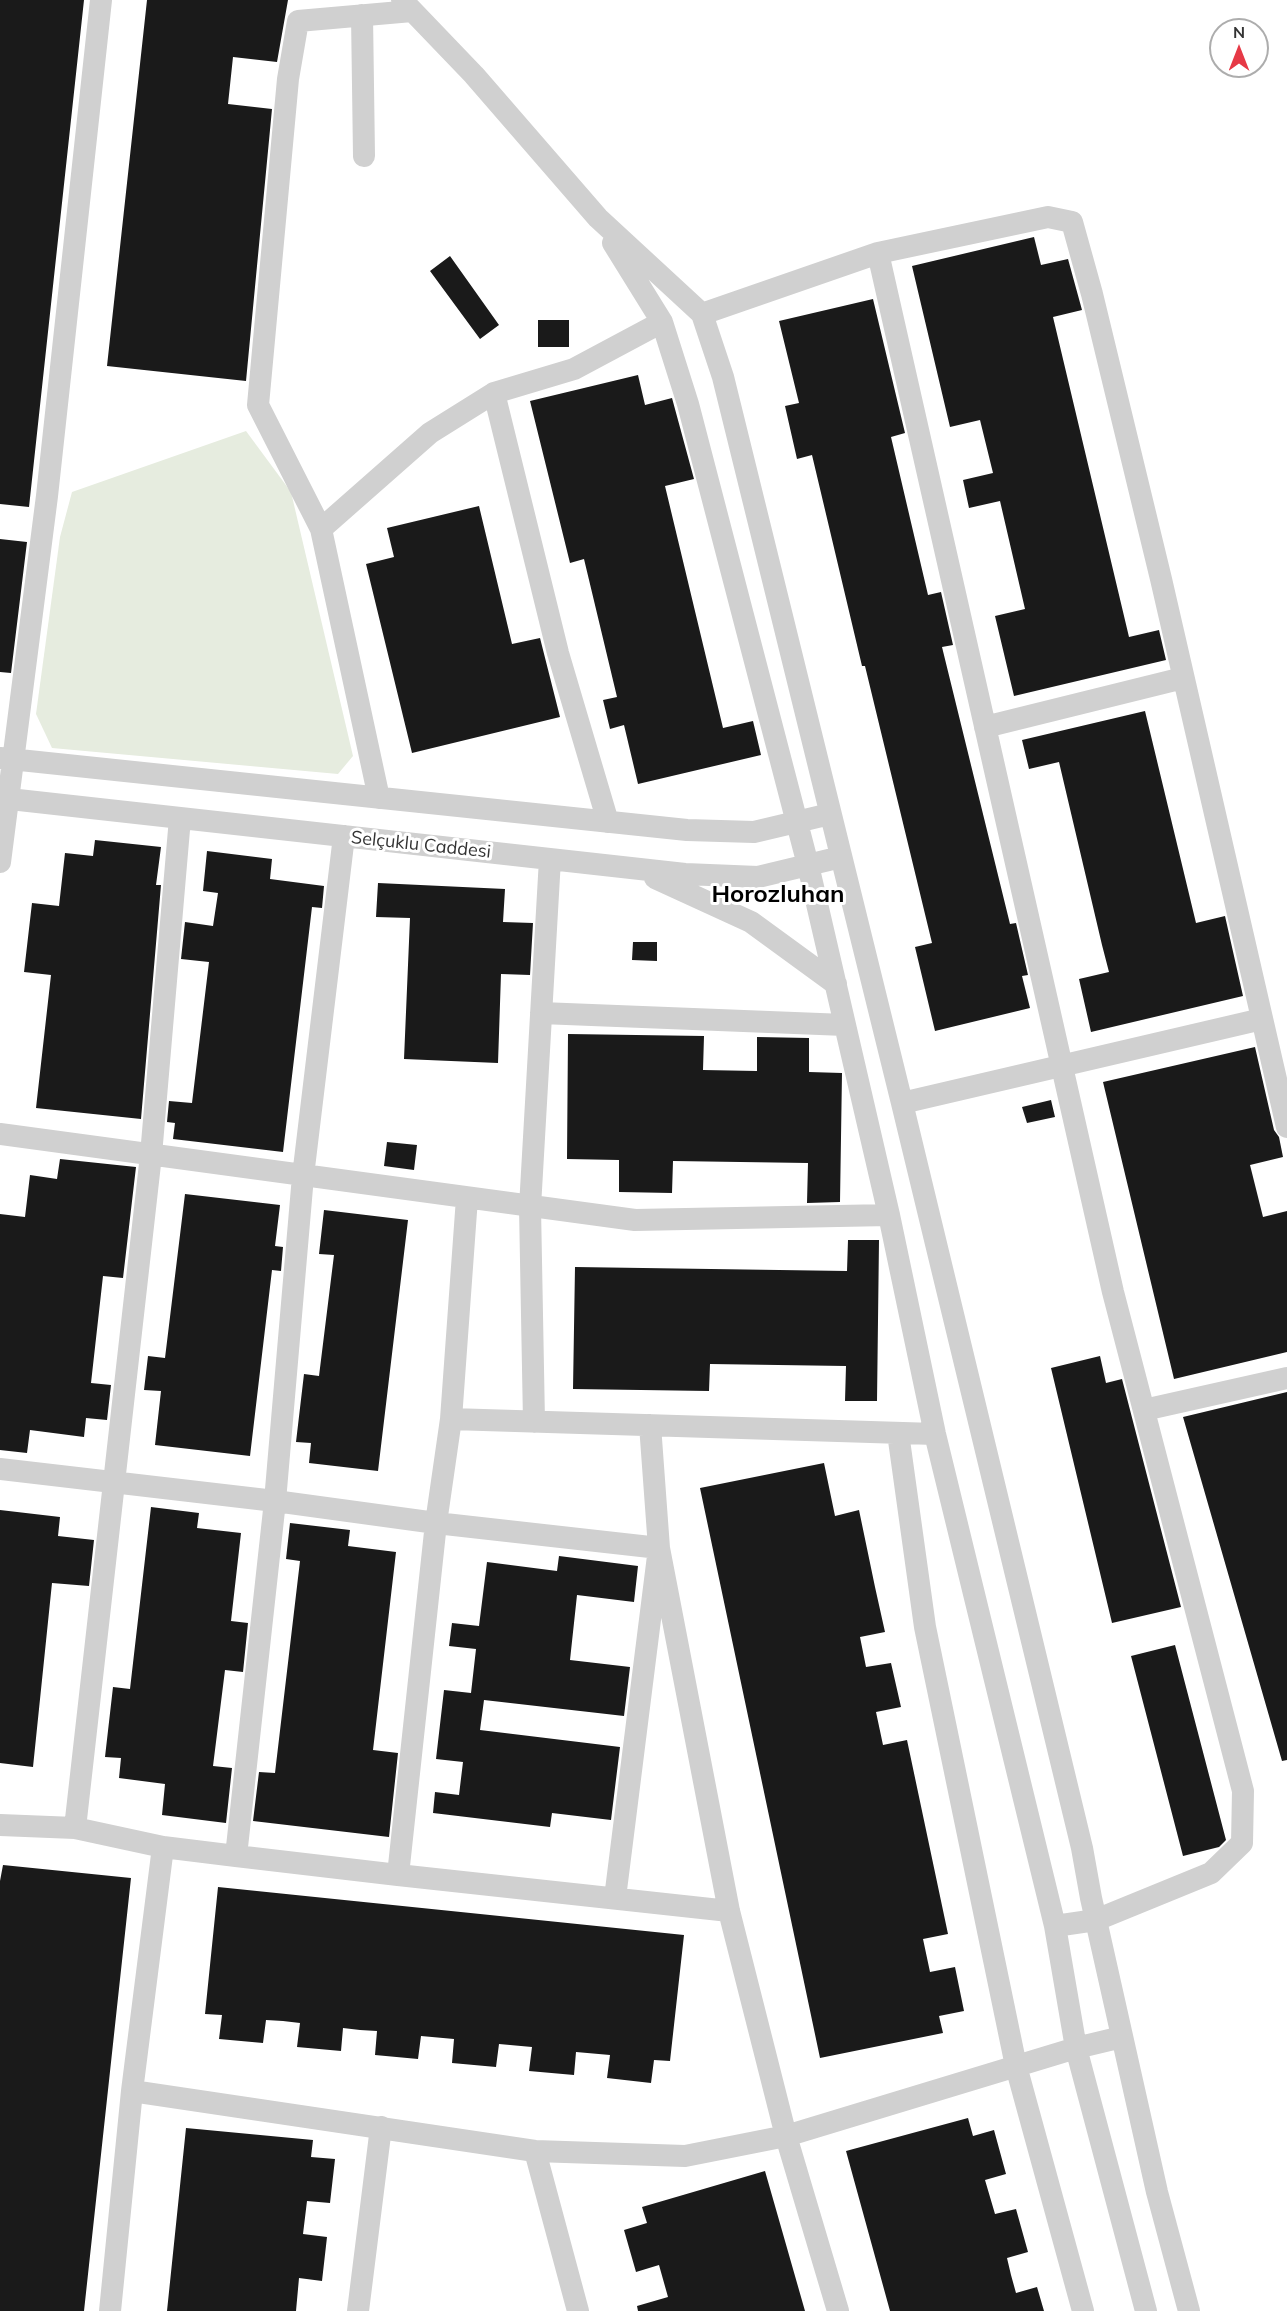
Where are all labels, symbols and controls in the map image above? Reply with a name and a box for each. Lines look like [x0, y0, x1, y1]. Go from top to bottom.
north arrow [1209, 18, 1269, 78]
text: N [1233, 22, 1245, 42]
street label: Selçuklu Caddesi [350, 827, 492, 863]
district label: Horozluhan [711, 881, 845, 909]

